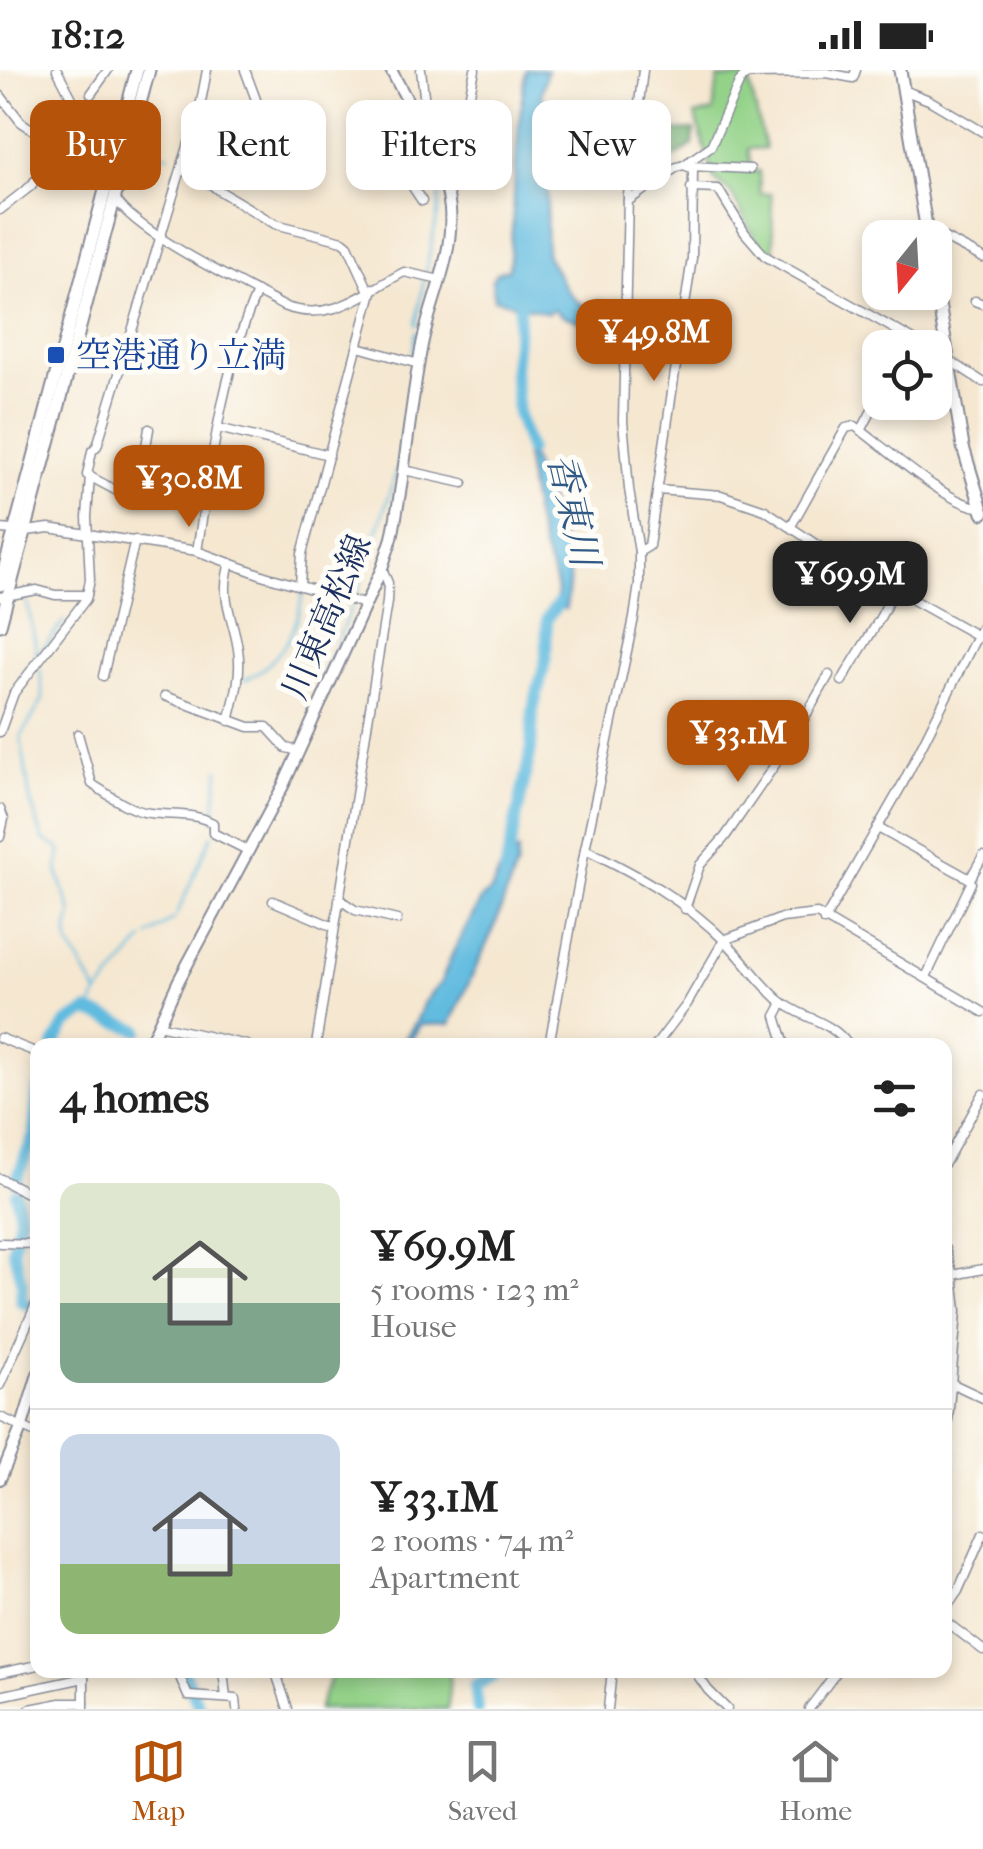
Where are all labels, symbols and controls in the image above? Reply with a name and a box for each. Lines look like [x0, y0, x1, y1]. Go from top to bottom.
text: 18:12 [50, 13, 125, 58]
chip: Buy [30, 100, 161, 190]
chip: Rent [181, 100, 326, 190]
chip: Filters [346, 100, 512, 190]
chip: New [532, 100, 671, 190]
north arrow [862, 220, 952, 310]
map controls [862, 220, 952, 420]
pin: ¥49.8M [573, 299, 735, 384]
text: ¥49.8M [598, 313, 710, 350]
button: locate [862, 330, 952, 420]
place label: 空港通り立満 [76, 335, 286, 376]
marker: 空港通り立満 [45, 344, 67, 366]
pin: ¥30.8M [108, 445, 270, 530]
water label: 香東川 [538, 449, 609, 574]
text: ¥30.8M [135, 459, 243, 496]
street label: 川東高松線 [274, 528, 380, 706]
pin: ¥69.9M [769, 541, 931, 626]
text: ¥69.9M [795, 555, 905, 592]
pin: ¥33.1M [657, 700, 819, 785]
text: ¥33.1M [689, 714, 787, 751]
icon: filters [867, 1071, 922, 1126]
text: 4 homes [60, 1074, 209, 1123]
text: ¥69.9M [370, 1222, 515, 1271]
icon: home [140, 1223, 260, 1343]
text: 5 rooms · 123 m² [370, 1271, 579, 1308]
text: House [370, 1308, 457, 1345]
text: ¥33.1M [370, 1473, 499, 1522]
icon: home [140, 1474, 260, 1594]
text: 2 rooms · 74 m² [370, 1522, 574, 1559]
text: Apartment [370, 1559, 520, 1596]
tab: Map [131, 1734, 186, 1827]
tab: Saved [448, 1734, 517, 1827]
tab: Home [779, 1734, 852, 1827]

